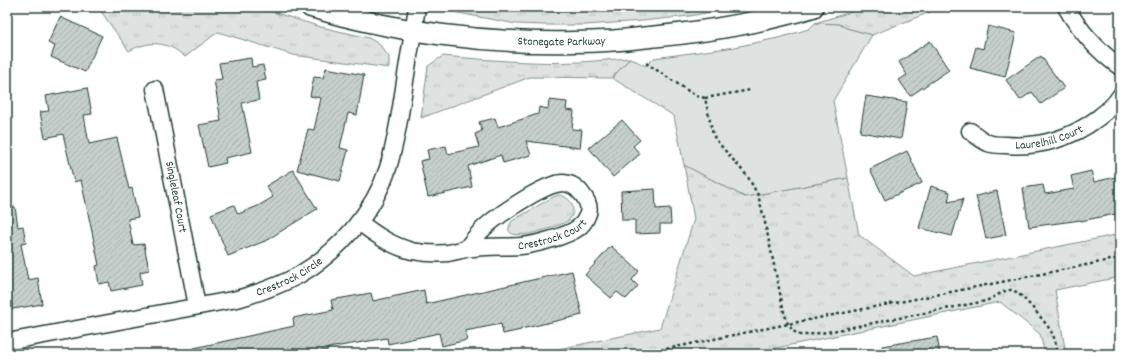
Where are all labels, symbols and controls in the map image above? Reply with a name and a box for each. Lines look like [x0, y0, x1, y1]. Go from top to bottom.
street label: Stonegate Parkway [517, 32, 607, 51]
street label: Laurelhill Court [1015, 121, 1087, 154]
street label: Singleleaf Court [161, 160, 191, 235]
street label: Crestrock Court [517, 215, 592, 255]
street label: Crestrock Circle [254, 253, 326, 301]

